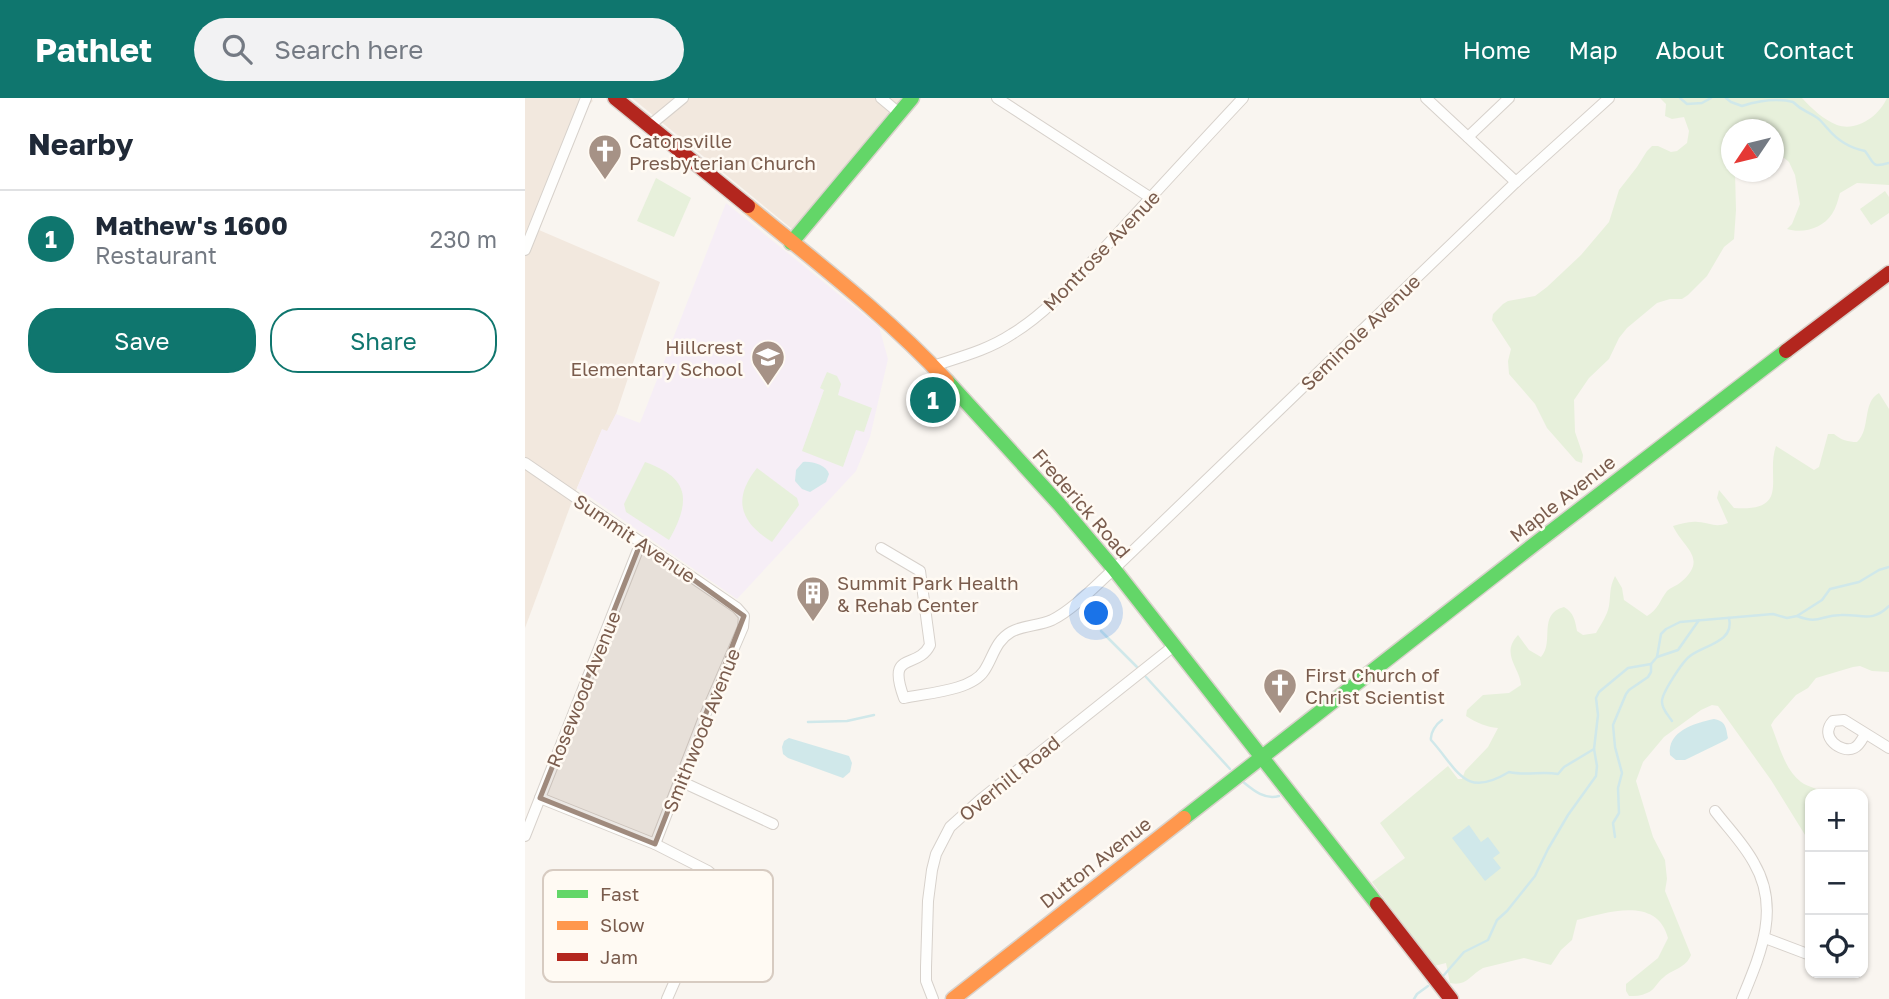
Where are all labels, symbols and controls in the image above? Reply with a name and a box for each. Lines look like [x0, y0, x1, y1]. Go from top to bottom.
search box [194, 18, 684, 81]
text: Pathlet [35, 30, 152, 69]
icon: search [218, 30, 256, 68]
text: Search here [274, 34, 423, 65]
text: Home [1463, 35, 1531, 64]
text: Map [1569, 35, 1618, 64]
text: About [1656, 35, 1725, 64]
text: Contact [1763, 35, 1854, 64]
north arrow [1721, 119, 1784, 182]
text: Nearby [28, 126, 133, 162]
place label: Catonsville Presbyterian Church [629, 129, 816, 174]
church icon: Catonsville Presbyterian Church [586, 132, 624, 181]
street label: Montrose Avenue [1038, 185, 1164, 315]
text: Mathew's 1600 [95, 210, 288, 241]
text: 1 [45, 225, 57, 253]
text: 230 m [430, 225, 497, 253]
text: Restaurant [95, 241, 217, 269]
street label: Seminole Avenue [1296, 269, 1424, 395]
button: Save [28, 308, 256, 373]
button: Share [270, 308, 497, 373]
place label: Hillcrest Elementary School [570, 335, 743, 380]
school or university icon: Hillcrest Elementary School [749, 338, 787, 387]
pin: 1 [910, 374, 956, 426]
street label: Frederick Road [1028, 444, 1136, 562]
street label: Maple Avenue [1505, 450, 1619, 546]
street label: Summit Avenue [570, 489, 700, 587]
place label: Summit Park Health & Rehab Center [837, 571, 1019, 616]
building icon: Summit Park Health & Rehab Center [794, 574, 832, 623]
your location [1079, 596, 1113, 630]
street label: Rosewood Avenue [541, 607, 625, 771]
street label: Smithwood Avenue [658, 645, 744, 815]
place label: First Church of Christ Scientist [1305, 663, 1445, 708]
church icon: First Church of Christ Scientist [1261, 666, 1299, 715]
street label: Overhill Road [954, 730, 1064, 826]
map controls [1805, 789, 1868, 978]
button: + [1805, 789, 1868, 852]
street label: Dutton Avenue [1035, 811, 1155, 913]
button: − [1805, 852, 1868, 915]
legend [543, 870, 773, 982]
text: Fast [600, 882, 639, 905]
text: Slow [600, 913, 645, 936]
button: locate [1805, 915, 1868, 978]
text: Jam [600, 945, 638, 968]

